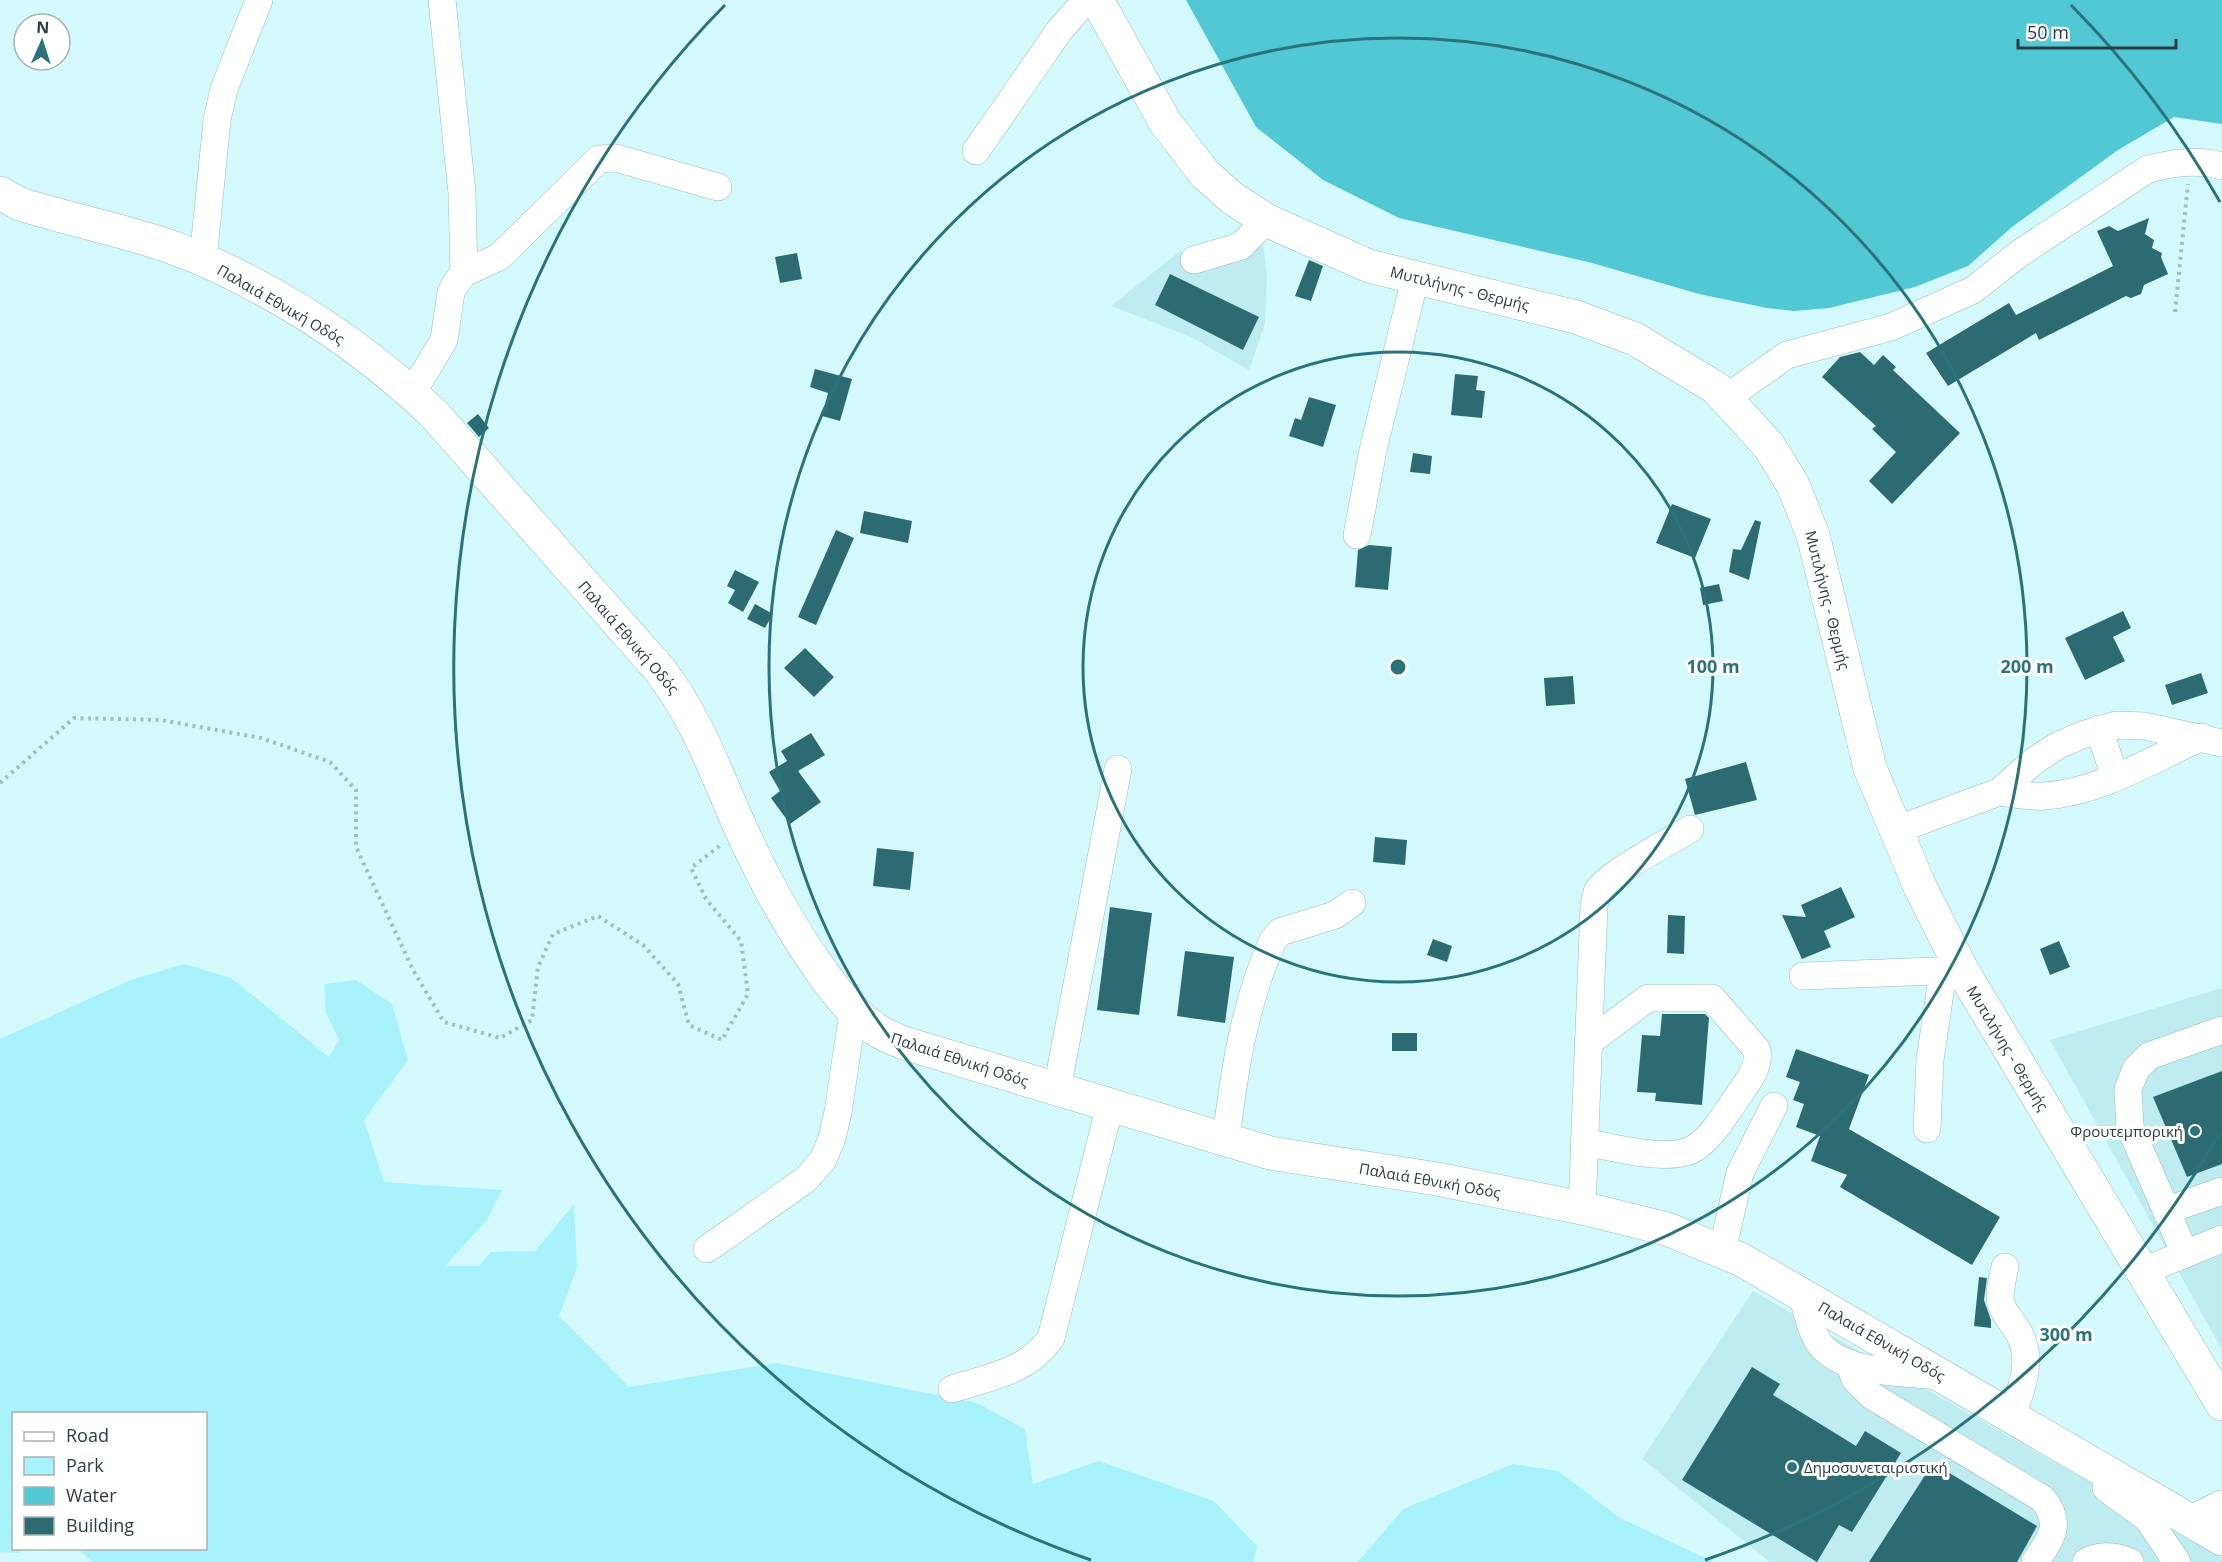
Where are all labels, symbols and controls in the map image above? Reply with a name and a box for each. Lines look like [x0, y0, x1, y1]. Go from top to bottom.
north arrow [12, 12, 72, 72]
scale bar [2018, 12, 2176, 50]
text: N [36, 16, 50, 38]
text: 50 m [2027, 20, 2069, 44]
street label: Παλαιά Εθνική Οδός [214, 259, 348, 349]
street label: Μυτιλήνης - Θερμής [1388, 261, 1532, 315]
street label: Μυτιλήνης - Θερμής [1801, 528, 1855, 672]
street label: Παλαιά Εθνική Οδός [574, 576, 684, 698]
text: 100 m [1686, 654, 1740, 678]
text: 200 m [2000, 654, 2054, 678]
centre of rings [1388, 657, 1408, 677]
street label: Μυτιλήνης - Θερμής [1963, 982, 2053, 1114]
street label: Παλαιά Εθνική Οδός [889, 1027, 1031, 1091]
place label: Φρουτεμπορική [2070, 1121, 2183, 1141]
marker: Φρουτεμπορική [2188, 1124, 2202, 1138]
street label: Παλαιά Εθνική Οδός [1357, 1158, 1503, 1202]
street label: Παλαιά Εθνική Οδός [1815, 1296, 1949, 1386]
text: 300 m [2039, 1322, 2093, 1346]
legend [12, 1412, 207, 1550]
text: Road [66, 1423, 109, 1447]
text: Park [66, 1453, 104, 1477]
place label: Δημοσυνεταιριστική [1804, 1457, 1948, 1477]
marker: Δημοσυνεταιριστική [1785, 1460, 1799, 1474]
text: Water [66, 1483, 117, 1507]
text: Building [66, 1513, 134, 1537]

